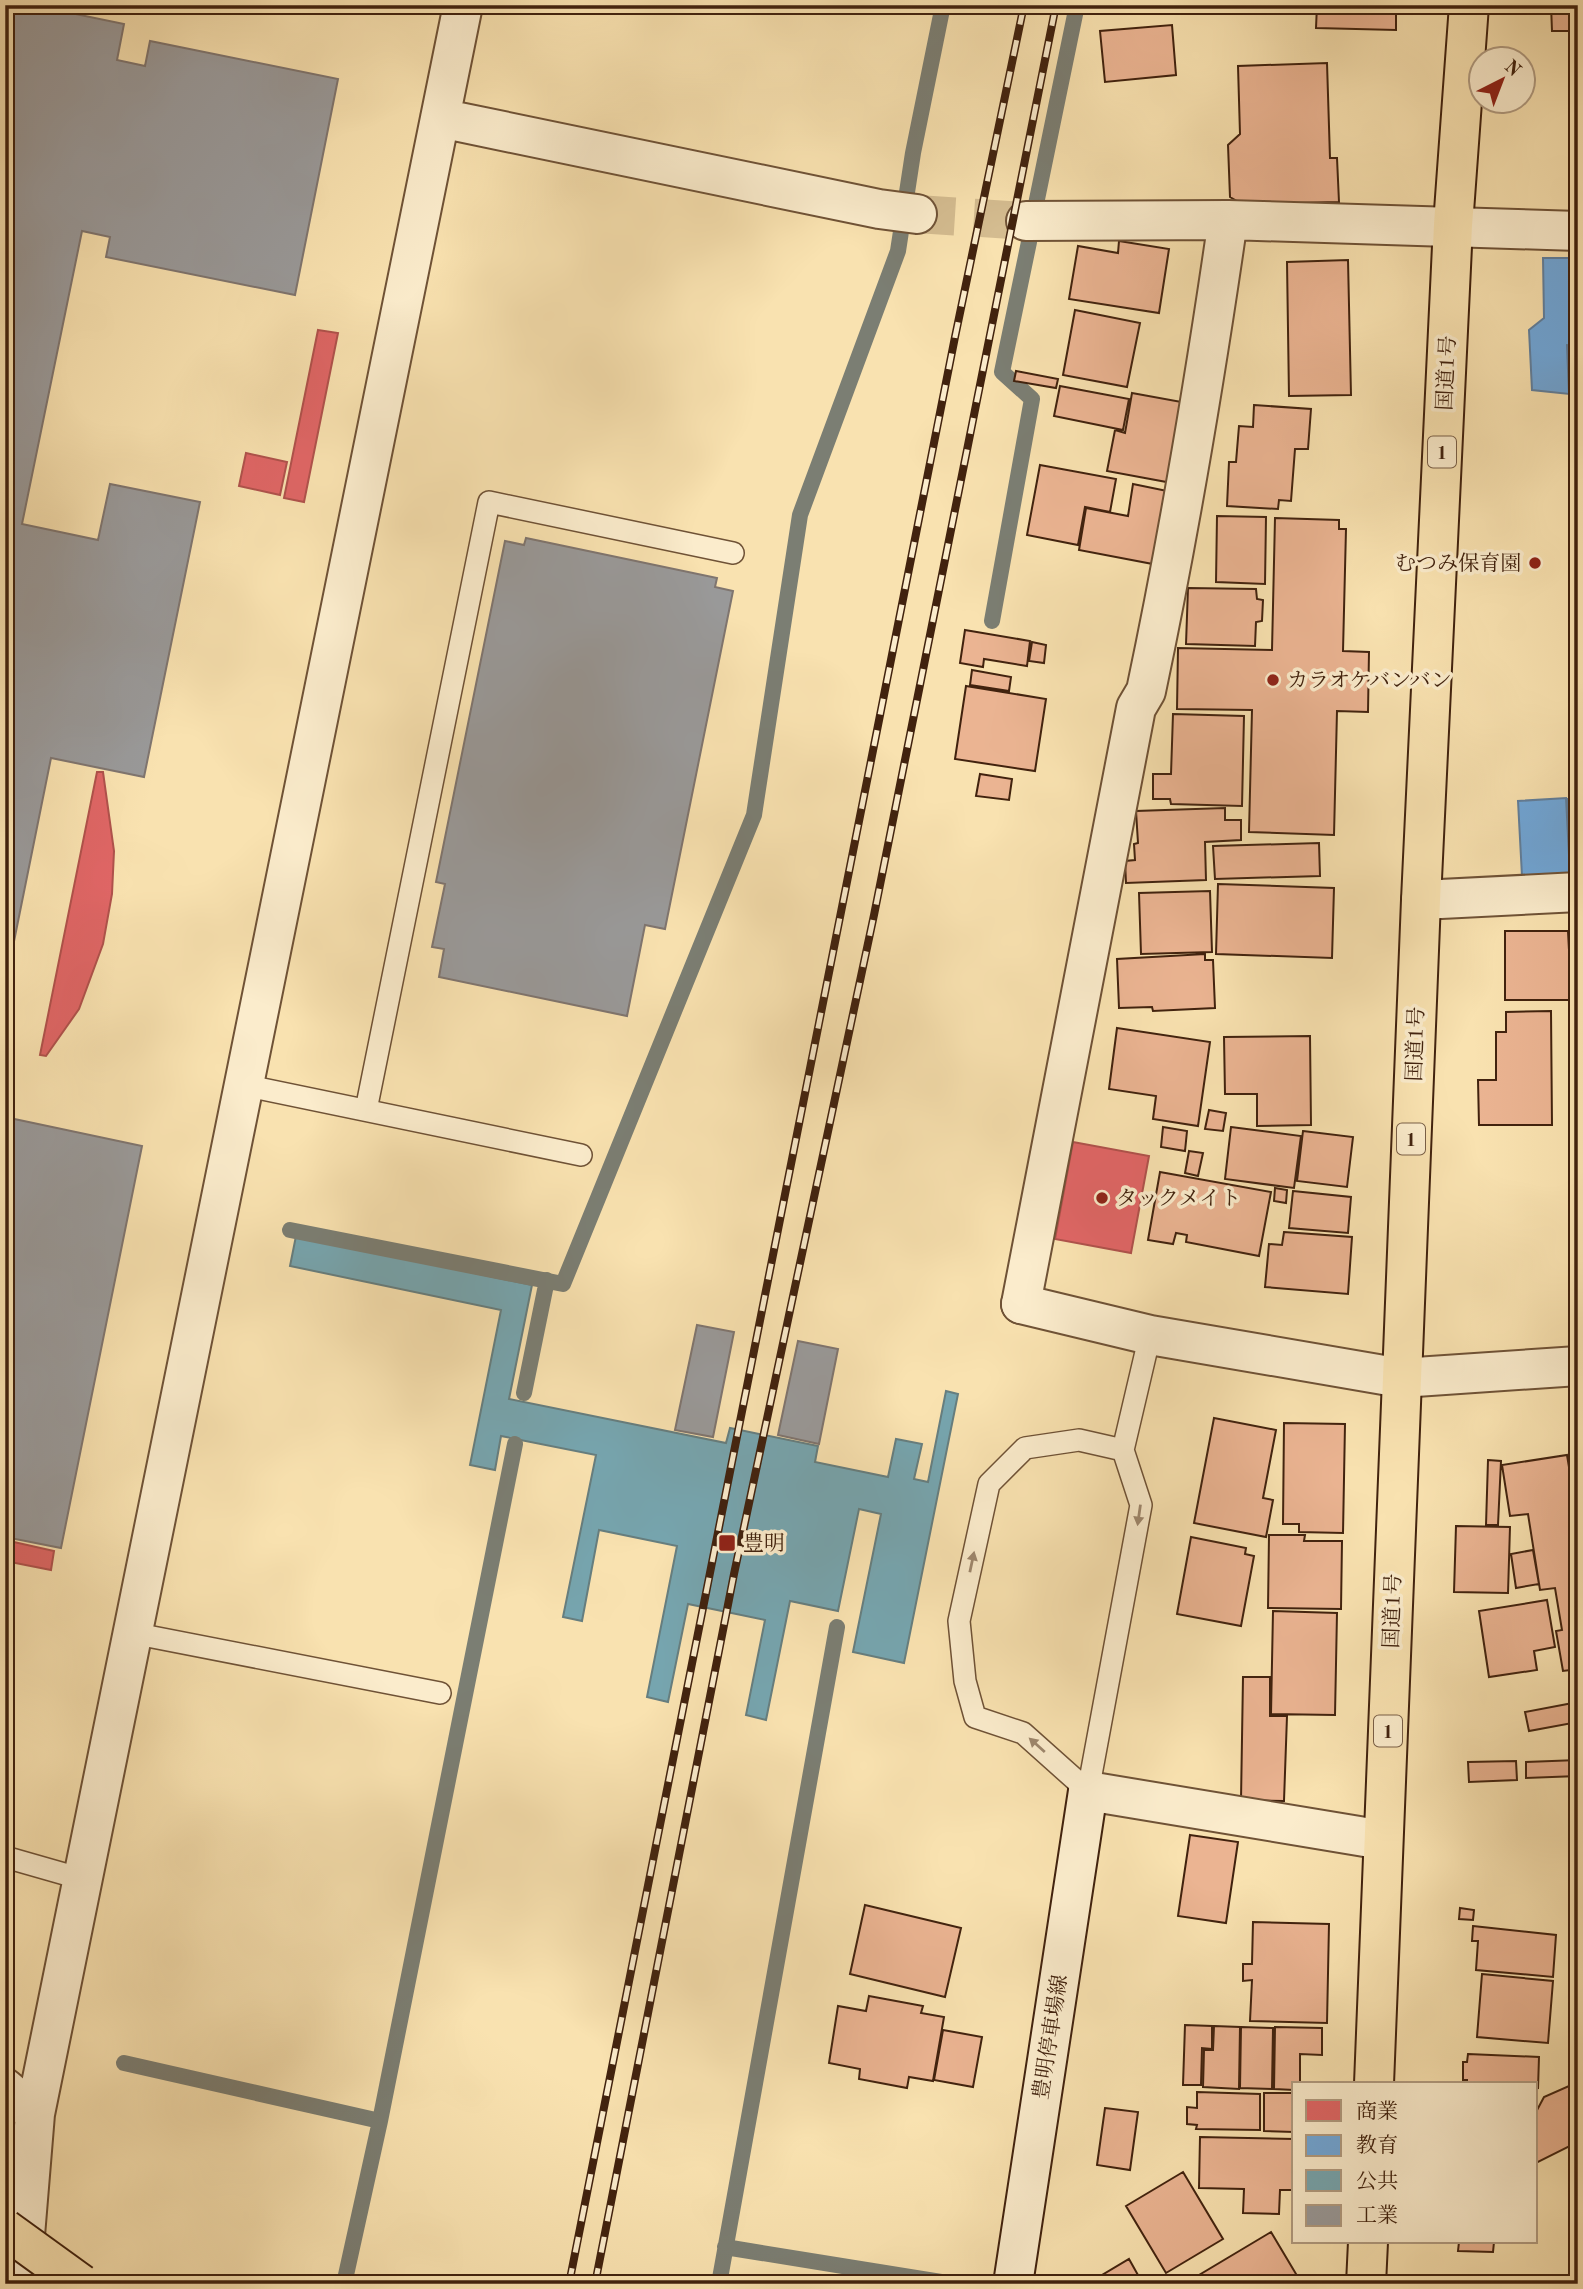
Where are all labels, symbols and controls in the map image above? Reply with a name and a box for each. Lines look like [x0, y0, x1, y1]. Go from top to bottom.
north arrow [1468, 46, 1538, 116]
text: N [1500, 57, 1524, 81]
street label: 国道1号 [1433, 335, 1460, 411]
road number: 1 [1428, 436, 1456, 467]
place label: むつみ保育園 [1395, 552, 1521, 575]
marker: むつみ保育園 [1527, 555, 1543, 571]
place label: カラオケバンバン [1287, 670, 1452, 692]
marker: カラオケバンバン [1265, 672, 1281, 688]
street label: 国道1号 [1403, 1006, 1428, 1082]
road number: 1 [1397, 1124, 1425, 1154]
place label: タックメイト [1116, 1188, 1241, 1210]
marker: タックメイト [1094, 1190, 1110, 1206]
one-way arrow [1133, 1504, 1144, 1526]
place label: 豊明 [743, 1532, 785, 1555]
marker: 豊明 [717, 1533, 737, 1553]
one-way arrow [966, 1551, 977, 1573]
street label: 国道1号 [1380, 1573, 1405, 1649]
road number: 1 [1374, 1716, 1402, 1746]
one-way arrow [1028, 1737, 1046, 1753]
street label: 豊明停車場線 [1029, 1973, 1072, 2101]
legend [1292, 2082, 1538, 2244]
text: 商業 [1356, 2100, 1398, 2123]
text: 教育 [1356, 2134, 1398, 2157]
text: 公共 [1356, 2170, 1398, 2193]
text: 工業 [1356, 2204, 1398, 2227]

